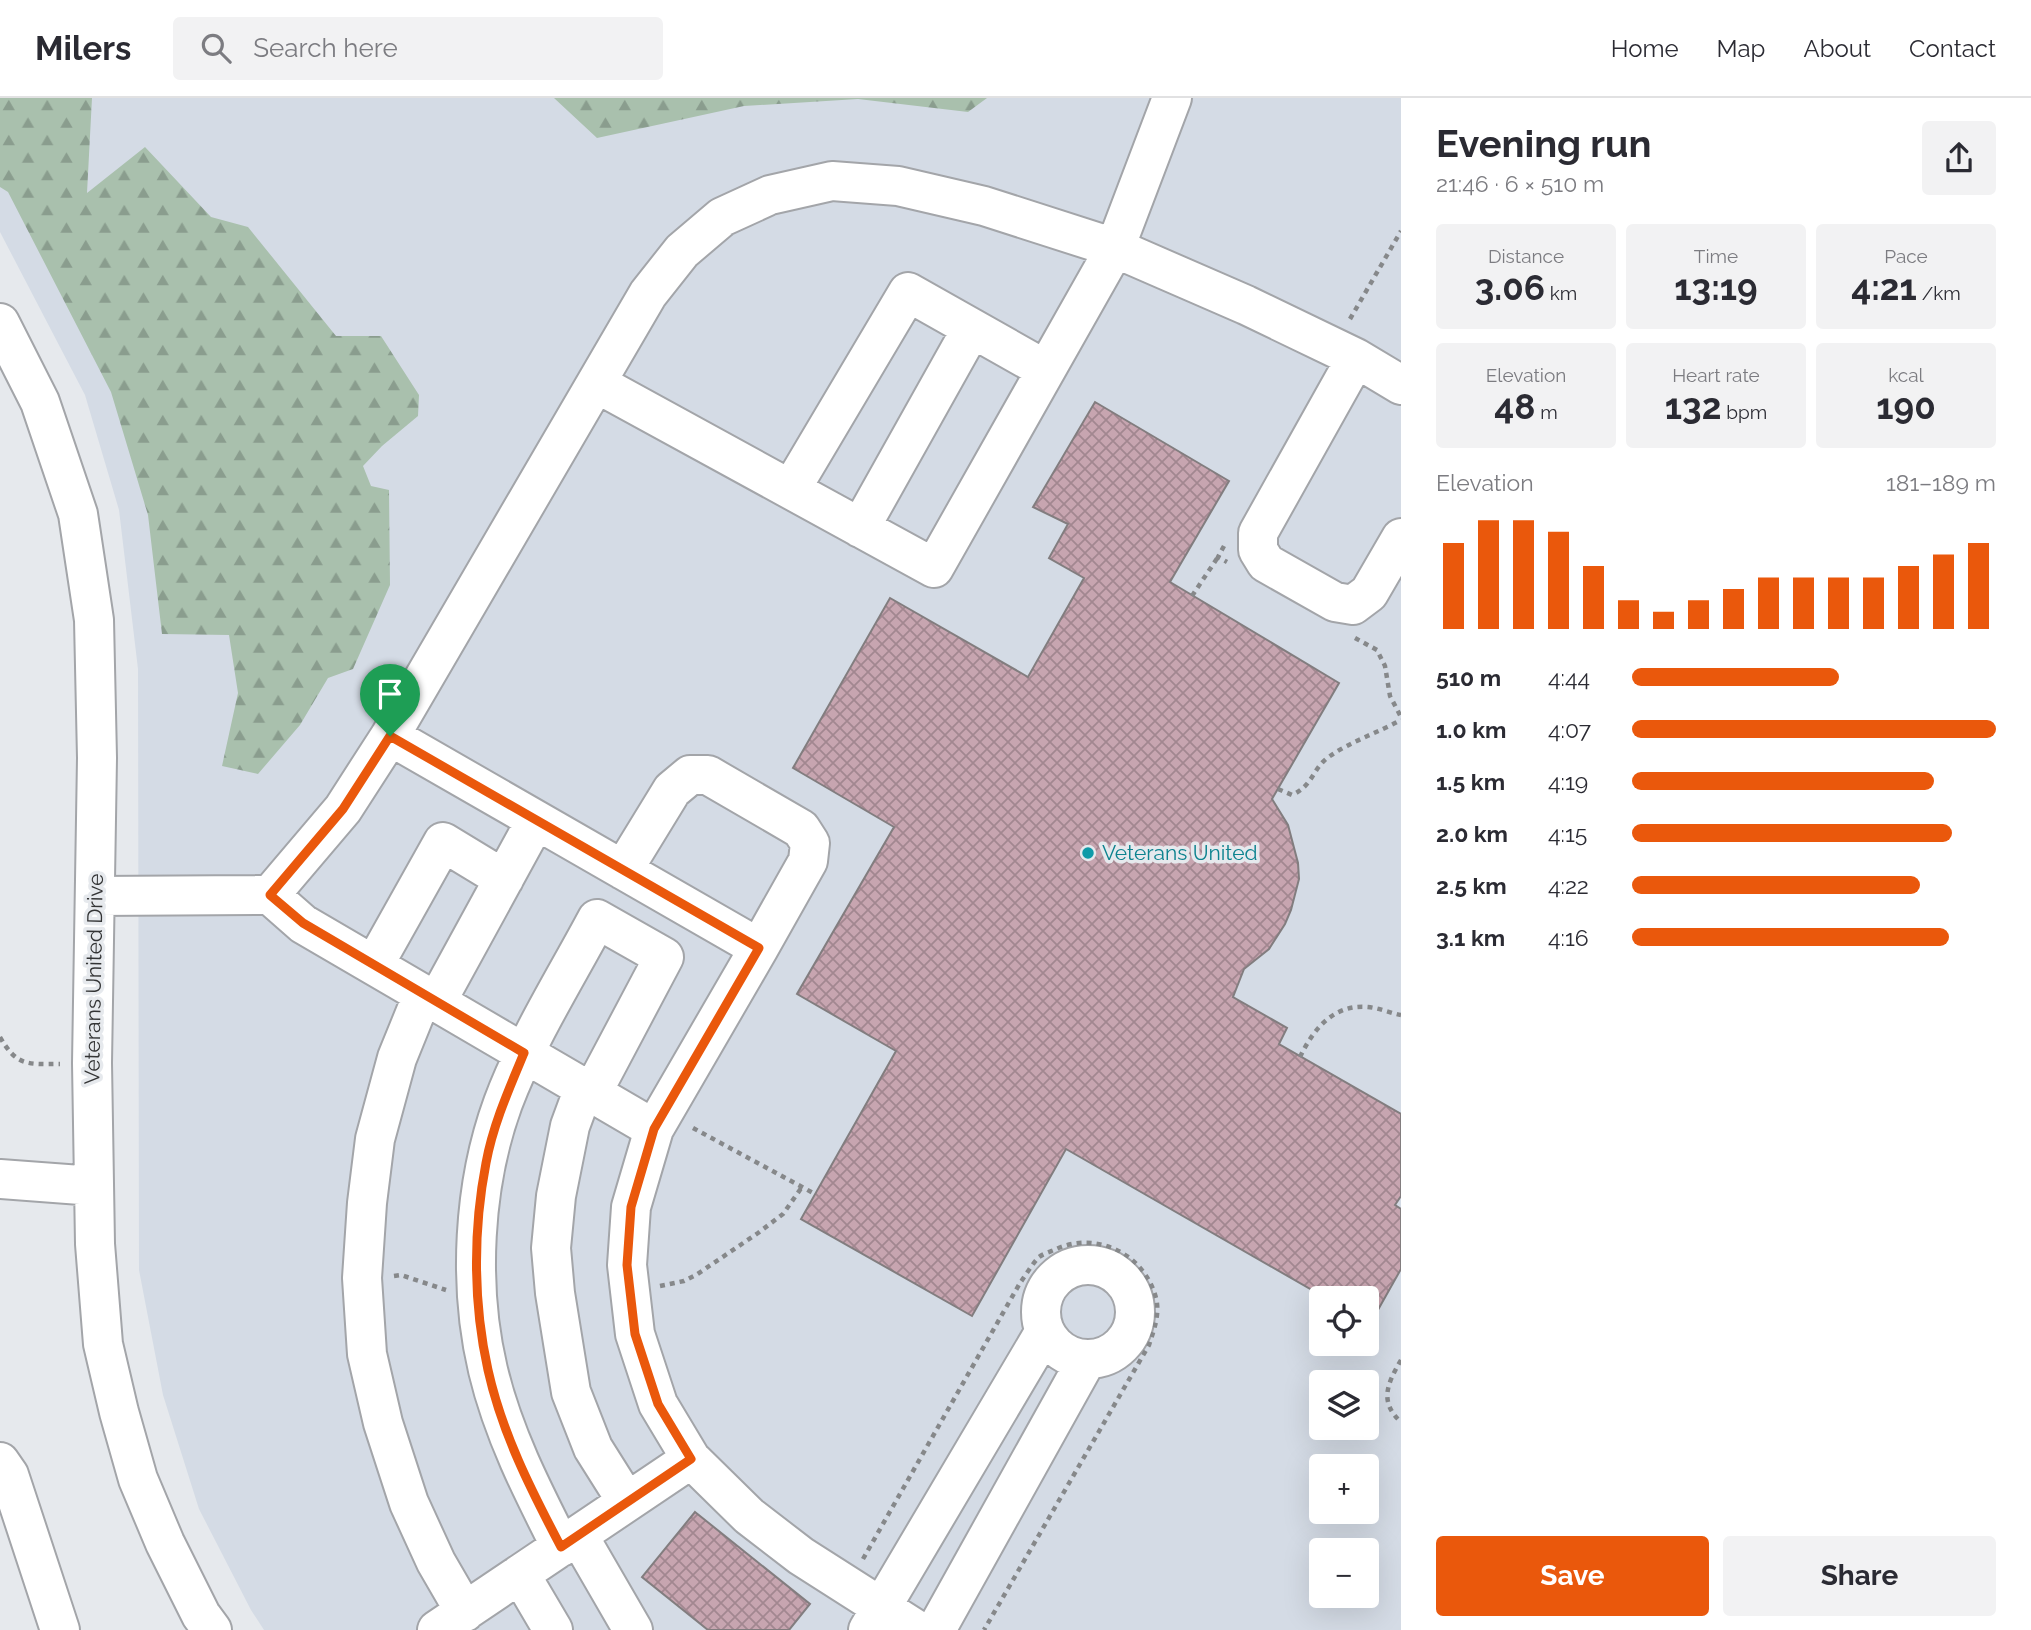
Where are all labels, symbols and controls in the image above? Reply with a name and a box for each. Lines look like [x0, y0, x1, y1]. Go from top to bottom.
search box [173, 17, 663, 80]
text: Milers [35, 29, 131, 68]
icon: search [197, 29, 235, 67]
text: Search here [253, 33, 398, 63]
text: Home [1611, 34, 1679, 63]
text: Map [1717, 34, 1765, 63]
text: About [1803, 34, 1871, 63]
text: Contact [1909, 34, 1996, 63]
text: Evening run [1436, 121, 1651, 166]
button: share [1922, 121, 1996, 195]
text: 21:46 · 6 × 510 m [1436, 170, 1604, 197]
text: Distance [1488, 245, 1564, 267]
text: Time [1694, 245, 1738, 267]
text: Pace [1884, 245, 1928, 267]
text: 3.06 [1475, 267, 1545, 308]
text: 13:19 [1674, 267, 1758, 308]
text: 4:21 [1851, 267, 1917, 308]
text: km [1545, 282, 1577, 304]
text: /km [1917, 282, 1961, 304]
text: Elevation [1486, 364, 1566, 386]
text: Heart rate [1672, 364, 1760, 386]
text: kcal [1888, 364, 1924, 386]
text: 48 [1494, 386, 1535, 427]
text: 132 [1665, 386, 1721, 427]
text: 190 [1876, 386, 1936, 427]
text: m [1535, 401, 1558, 423]
text: bpm [1721, 401, 1767, 423]
text: Elevation [1436, 469, 1534, 496]
text: 181–189 m [1886, 469, 1996, 496]
pin [360, 664, 420, 736]
text: 510 m [1436, 664, 1501, 691]
text: 4:44 [1548, 664, 1590, 691]
icon: arrive [371, 675, 409, 713]
text: 1.0 km [1436, 716, 1506, 743]
text: 4:07 [1548, 716, 1591, 743]
text: 1.5 km [1436, 768, 1505, 795]
text: 4:19 [1548, 768, 1588, 795]
text: 2.0 km [1436, 820, 1508, 847]
text: 4:15 [1548, 820, 1587, 847]
place label: Veterans United [1102, 840, 1258, 865]
marker: Veterans United [1080, 845, 1096, 861]
text: 2.5 km [1436, 872, 1507, 899]
text: 4:22 [1548, 872, 1589, 899]
street label: Veterans United Drive [79, 873, 108, 1085]
text: 3.1 km [1436, 924, 1505, 951]
text: 4:16 [1548, 924, 1589, 951]
map controls [1309, 1286, 1379, 1608]
button: locate [1309, 1286, 1379, 1356]
button: layers [1309, 1370, 1379, 1440]
button: + [1309, 1454, 1379, 1524]
button: Save [1436, 1536, 1709, 1616]
button: Share [1723, 1536, 1996, 1616]
button: − [1309, 1538, 1379, 1608]

